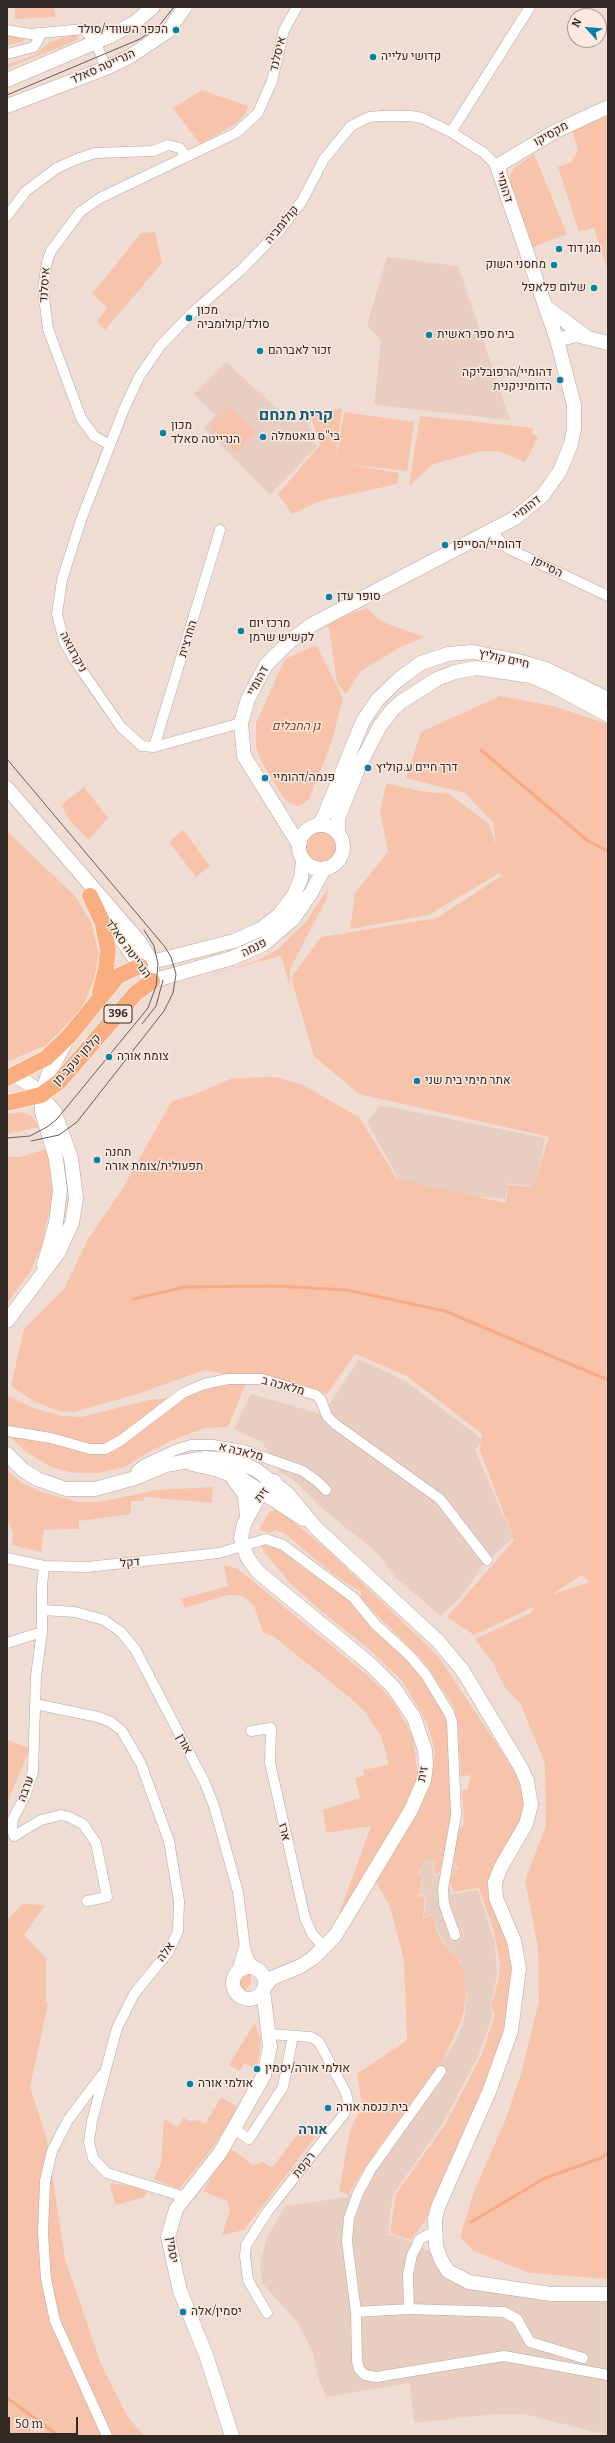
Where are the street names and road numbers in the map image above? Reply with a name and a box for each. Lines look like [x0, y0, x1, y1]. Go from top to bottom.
street label: איסלנד [267, 35, 289, 73]
street label: הנרייטה סאלד [68, 46, 138, 88]
street label: מקסיקו [531, 119, 571, 149]
street label: דהומיי [492, 170, 516, 204]
street label: קולומביה [262, 203, 302, 247]
street label: איסלנד [37, 267, 53, 303]
street label: דהומיי [510, 493, 544, 523]
street label: הסייפן [529, 553, 565, 581]
street label: החרצית [176, 619, 200, 659]
street label: ניקרגואה [56, 629, 90, 675]
street label: חיים קוליץ [477, 646, 531, 672]
street label: דהומיי [244, 664, 272, 698]
street label: הנרייטה סאלד [102, 917, 154, 981]
street label: פנמה [239, 936, 269, 960]
road number: 396 [104, 1005, 132, 1023]
street label: קלמן יעקב מן [50, 1031, 104, 1089]
street label: מלאכה ב [260, 1373, 306, 1399]
street label: מלאכה א [217, 1440, 265, 1464]
street label: זית [252, 1485, 272, 1505]
street label: דקל [119, 1555, 141, 1571]
street label: אורן [173, 1732, 195, 1756]
street label: זית [414, 1765, 432, 1783]
street label: ערבה [15, 1774, 37, 1804]
street label: ארז [275, 1822, 293, 1842]
street label: אלה [154, 1939, 178, 1965]
street label: רקפת [290, 2149, 318, 2181]
street label: יסמין [163, 2236, 181, 2264]

